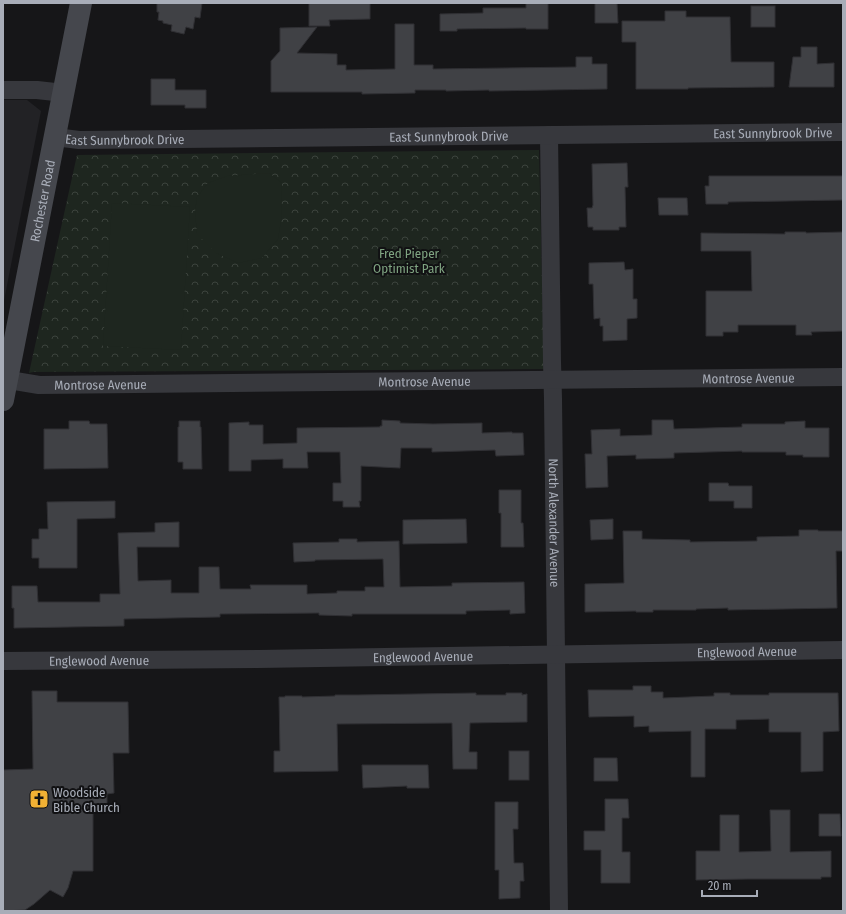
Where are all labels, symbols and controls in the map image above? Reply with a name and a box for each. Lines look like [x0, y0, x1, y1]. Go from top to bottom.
street label: East Sunnybrook Drive [713, 125, 833, 141]
street label: East Sunnybrook Drive [389, 128, 509, 144]
street label: East Sunnybrook Drive [64, 131, 185, 148]
street label: Rochester Road [27, 159, 58, 243]
park label: Fred Pieper Optimist Park [373, 246, 446, 276]
street label: Montrose Avenue [702, 370, 795, 386]
street label: Montrose Avenue [378, 373, 471, 389]
street label: Montrose Avenue [54, 376, 147, 392]
street label: North Alexander Avenue [546, 458, 563, 587]
street label: Englewood Avenue [697, 643, 797, 660]
street label: Englewood Avenue [373, 648, 473, 665]
street label: Englewood Avenue [49, 652, 149, 668]
place label: Woodside Bible Church [53, 785, 120, 815]
church icon: Woodside Bible Church [28, 788, 50, 810]
scale bar [702, 872, 757, 898]
text: 20 m [708, 879, 732, 893]

